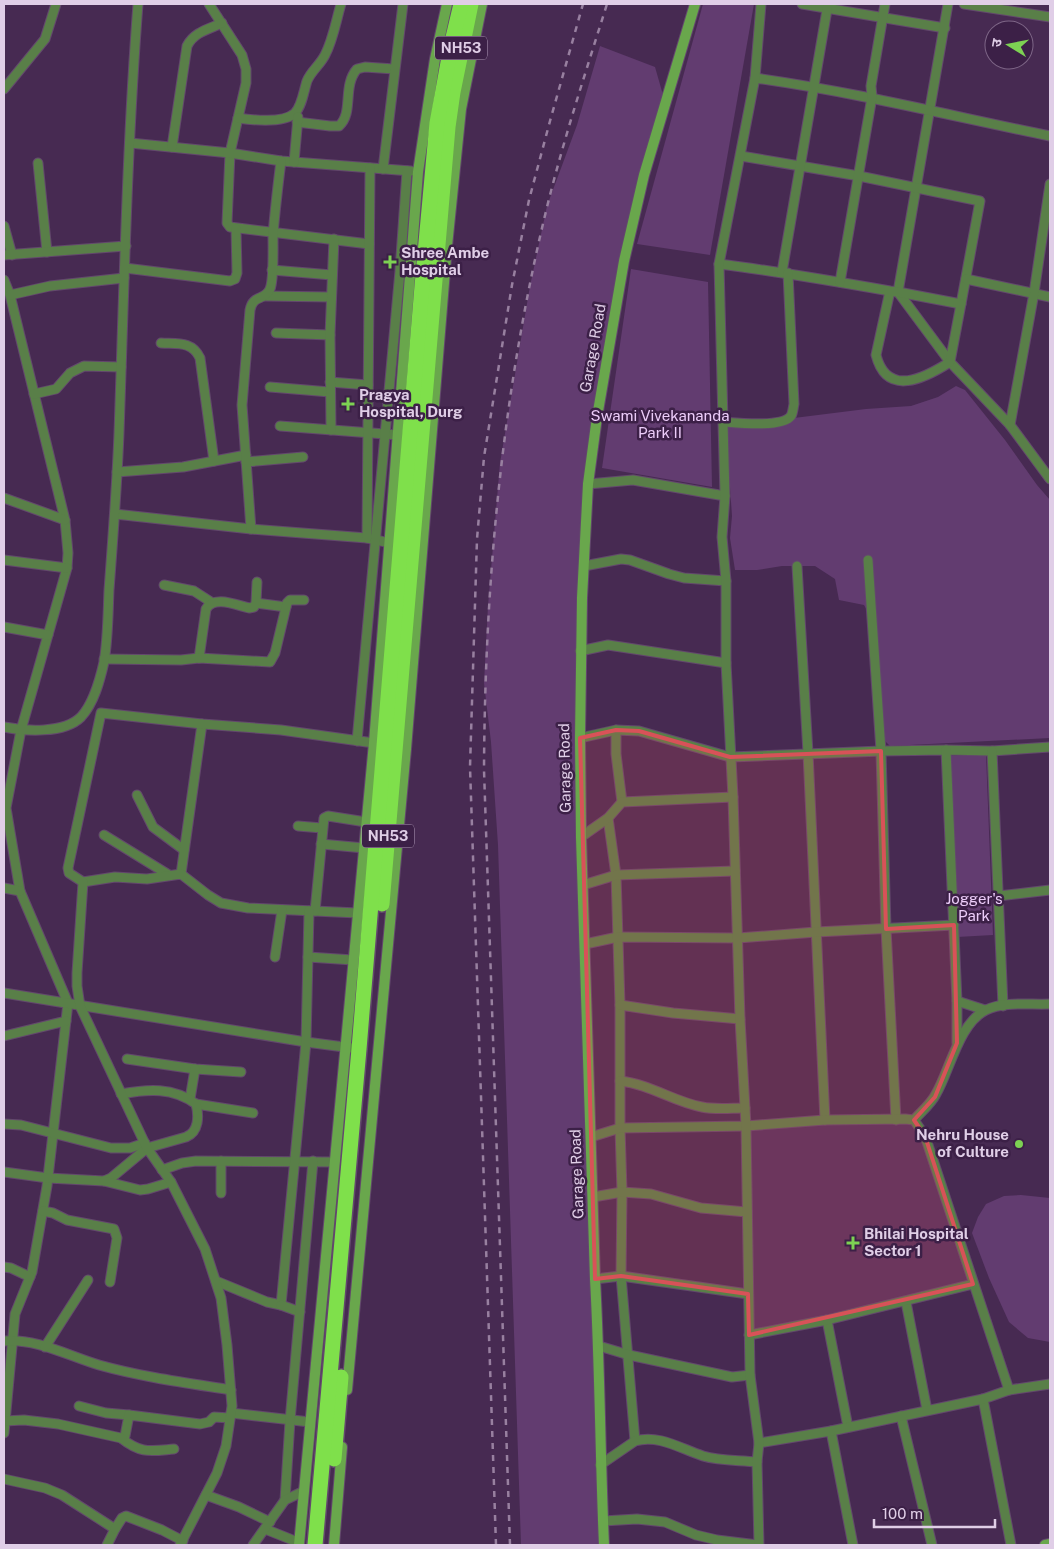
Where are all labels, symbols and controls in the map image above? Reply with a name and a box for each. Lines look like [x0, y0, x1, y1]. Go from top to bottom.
north arrow [984, 20, 1034, 70]
road number: NH53 [435, 36, 487, 59]
text: उ [988, 37, 1005, 48]
place label: Shree Ambe Hospital [401, 244, 489, 278]
marker: Shree Ambe Hospital [383, 255, 397, 269]
street label: Garage Road [576, 302, 609, 394]
place label: Pragya Hospital, Durg [359, 386, 463, 420]
marker: Pragya Hospital, Durg [341, 397, 355, 411]
park label: Swami Vivekananda Park II [591, 407, 730, 441]
street label: Garage Road [555, 723, 574, 813]
road number: NH53 [362, 824, 414, 848]
park label: Jogger's Park [945, 890, 1003, 924]
place label: Nehru House of Culture [916, 1126, 1009, 1160]
street label: Garage Road [566, 1129, 587, 1219]
marker: Nehru House of Culture [1013, 1138, 1025, 1150]
place label: Bhilai Hospital Sector 1 [864, 1225, 969, 1259]
marker: Bhilai Hospital Sector 1 [846, 1236, 860, 1250]
scale bar [874, 1496, 995, 1528]
text: 100 m [882, 1505, 923, 1522]

